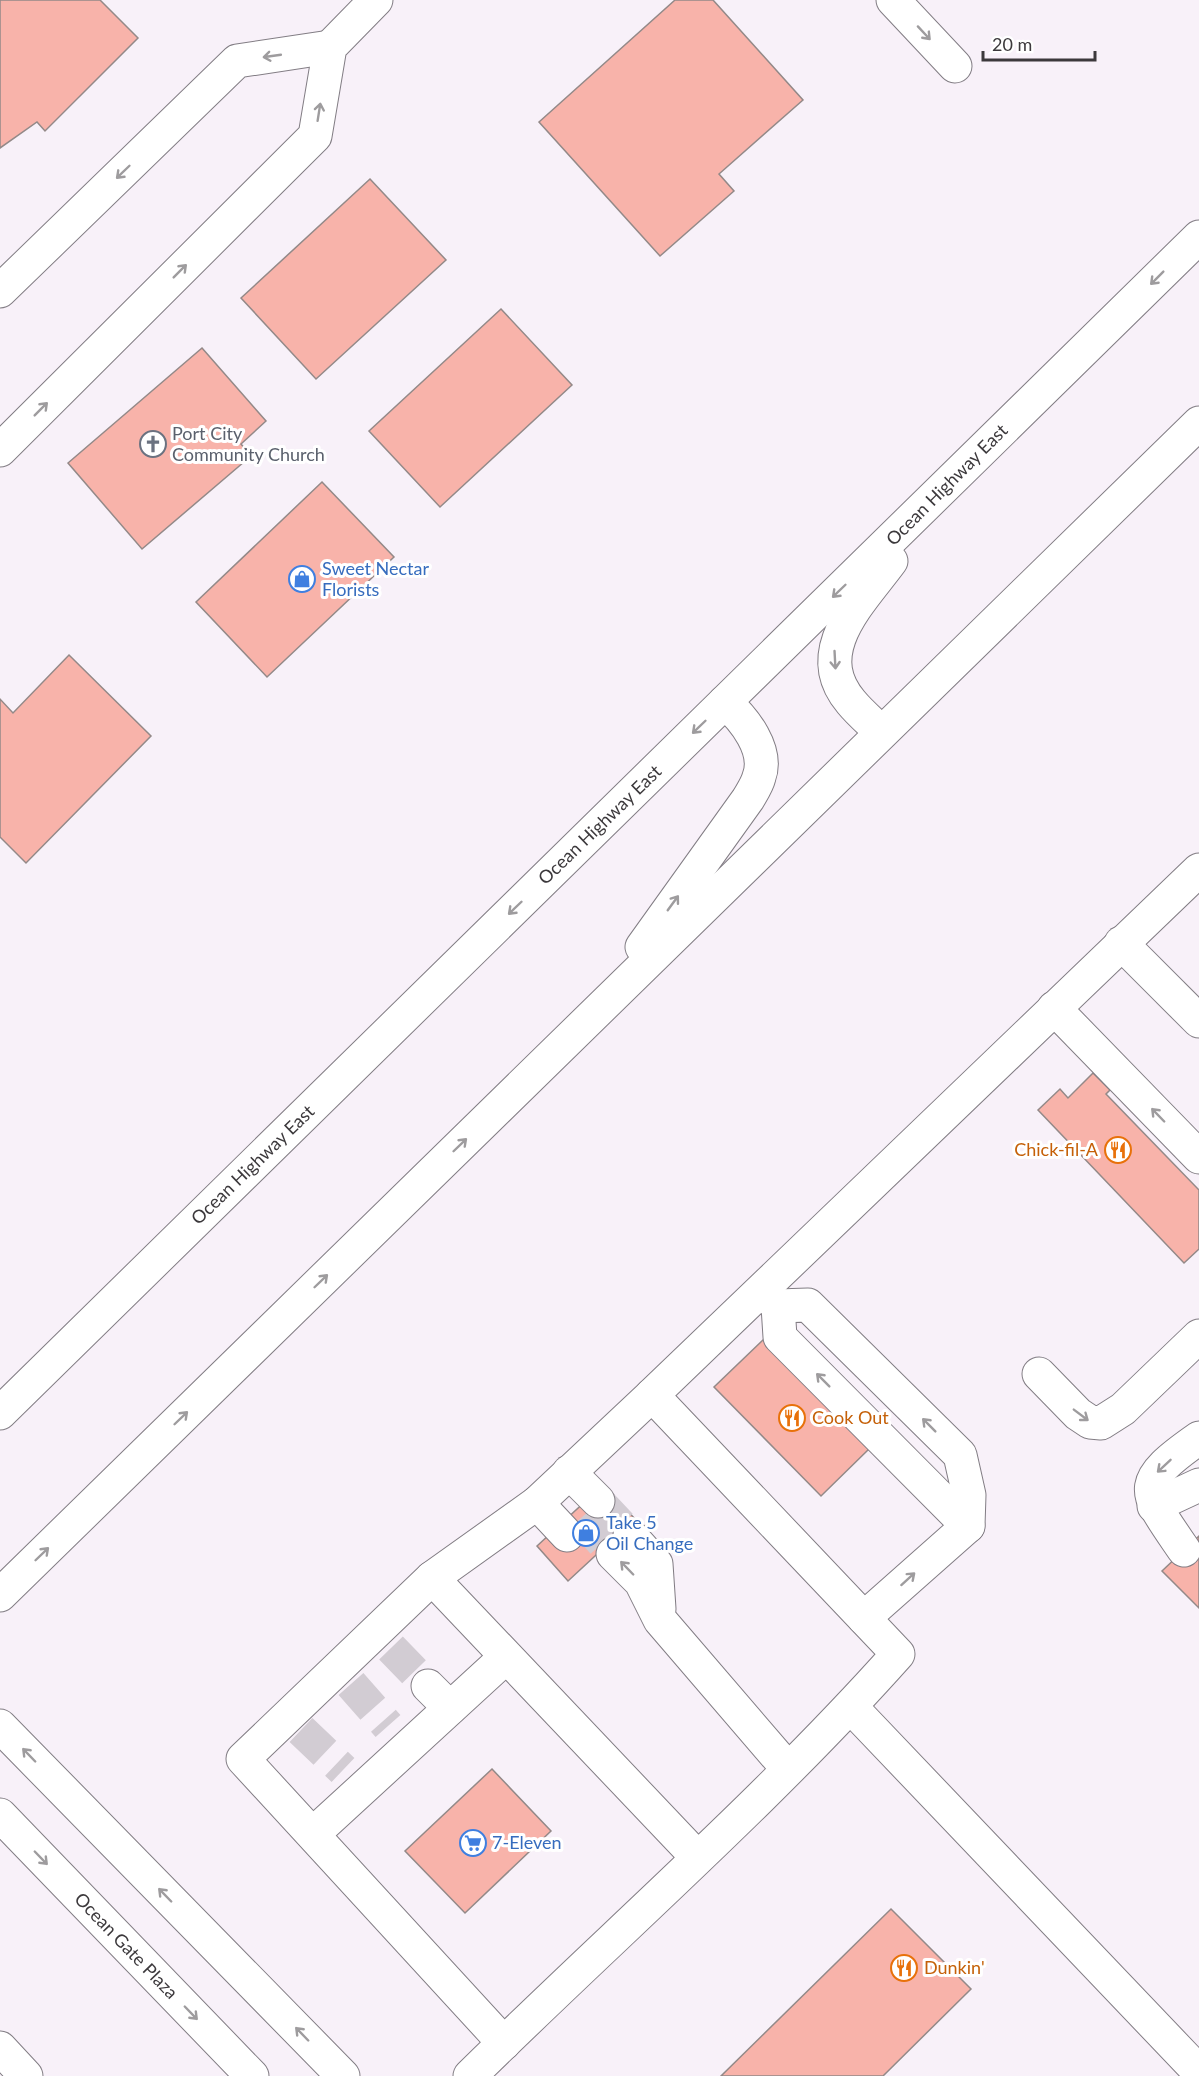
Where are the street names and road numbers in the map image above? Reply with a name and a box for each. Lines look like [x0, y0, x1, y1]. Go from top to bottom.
street label: Ocean Highway East [881, 419, 1012, 550]
street label: Ocean Highway East [533, 759, 666, 889]
street label: Ocean Highway East [186, 1099, 319, 1229]
street label: Ocean Gate Plaza [70, 1888, 183, 2003]

